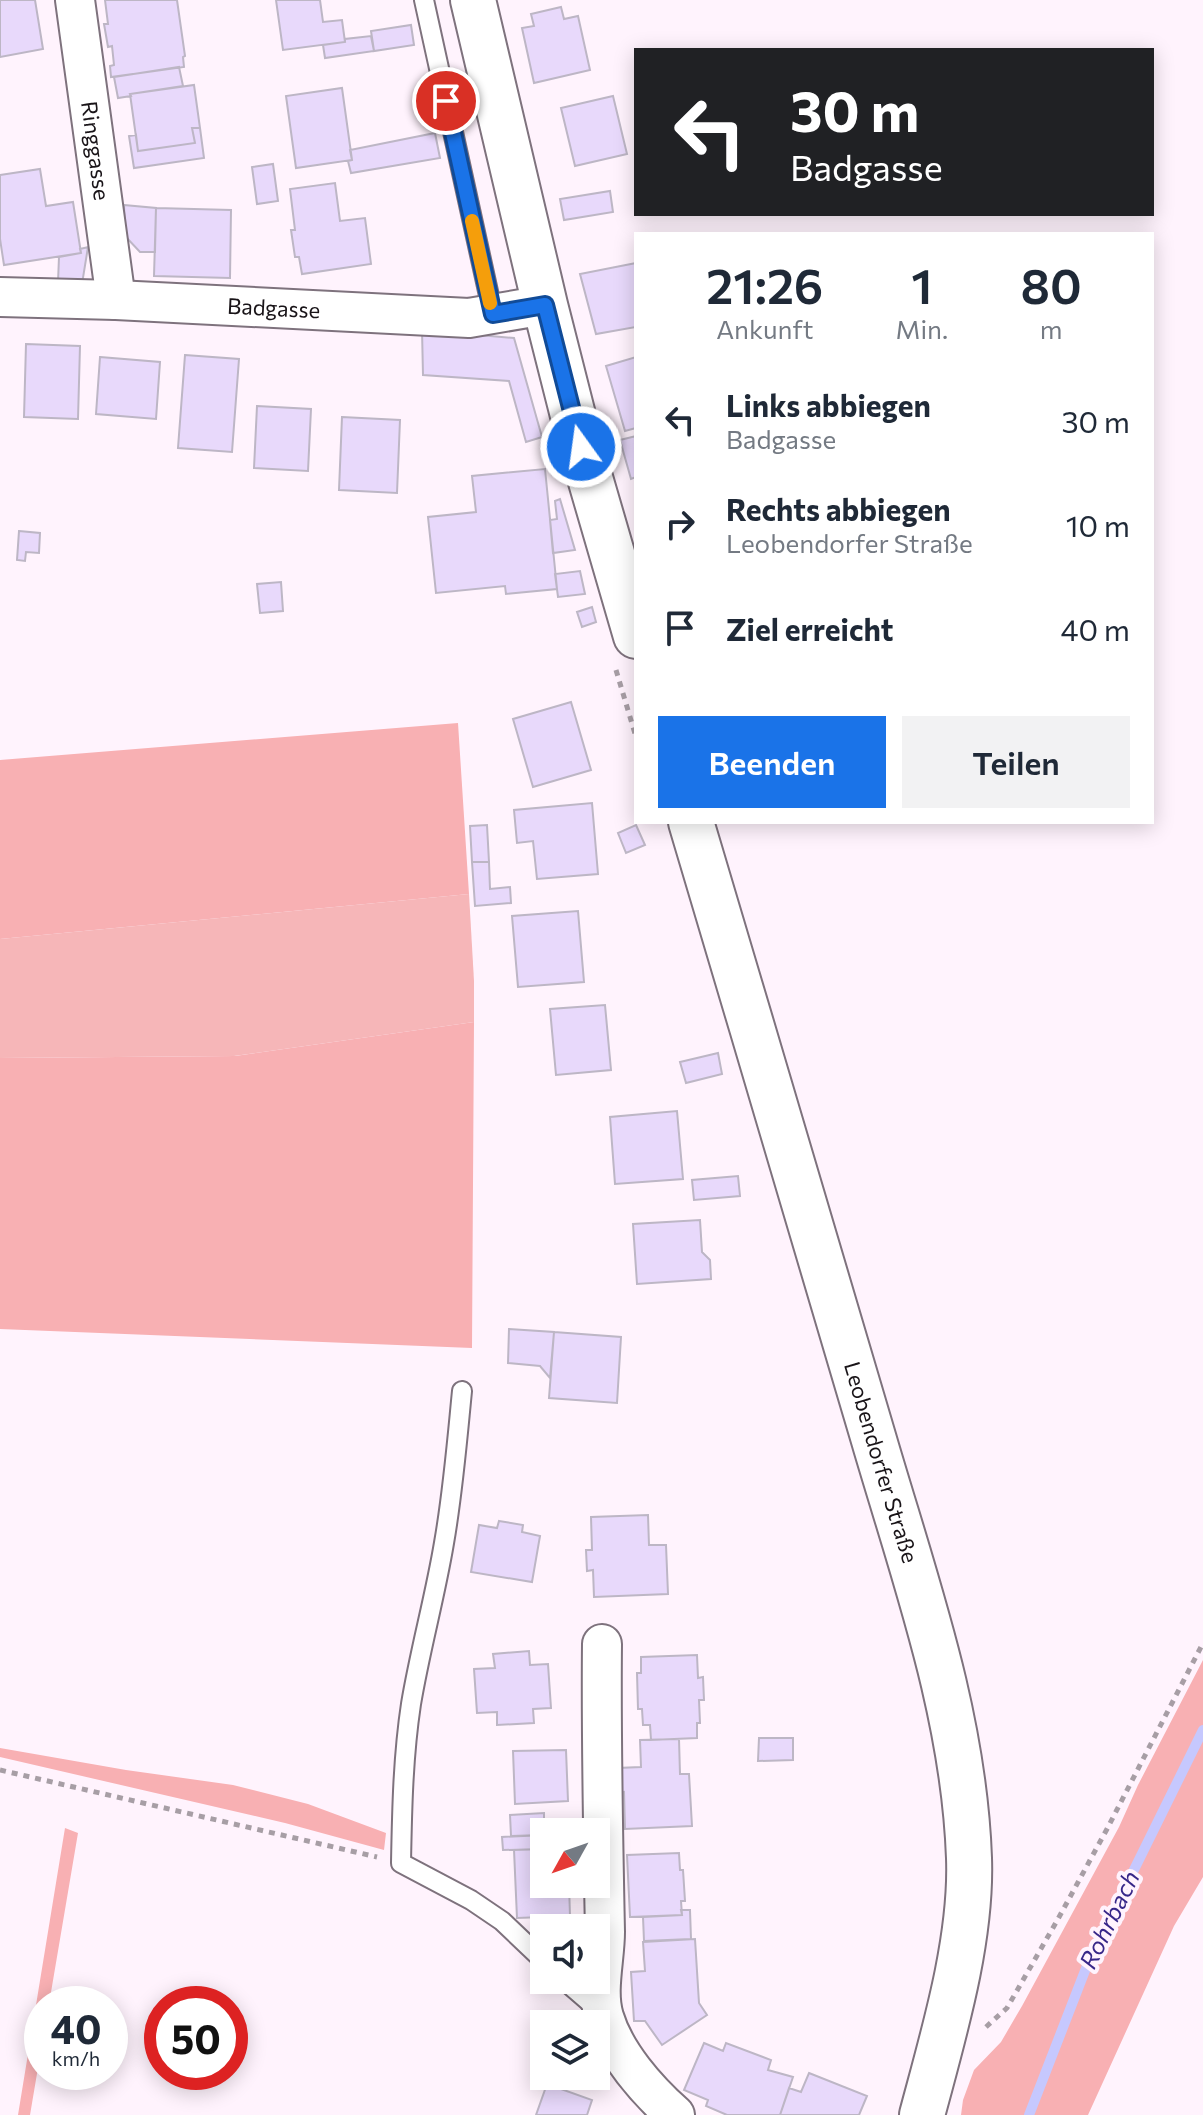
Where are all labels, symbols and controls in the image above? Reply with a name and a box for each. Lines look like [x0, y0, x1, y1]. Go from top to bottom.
pin [412, 67, 480, 135]
text: 30 m [790, 75, 919, 144]
icon: arrive [424, 79, 468, 123]
icon: left [658, 80, 762, 184]
street label: Ringgasse [76, 99, 116, 202]
text: Badgasse [790, 144, 943, 188]
text: 21:26 [706, 255, 823, 314]
text: 1 [911, 255, 933, 314]
text: 80 [1020, 255, 1082, 314]
street label: Badgasse [226, 292, 321, 323]
text: Ankunft [716, 313, 813, 344]
text: Min. [896, 313, 948, 344]
text: m [1040, 313, 1062, 344]
text: Links abbiegen [726, 386, 931, 423]
icon: left [658, 398, 702, 442]
text: 30 m [1061, 402, 1130, 439]
position arrow [539, 405, 623, 489]
text: Badgasse [726, 423, 836, 454]
text: Rechts abbiegen [726, 490, 951, 527]
icon: right [658, 502, 702, 546]
text: 10 m [1066, 506, 1130, 543]
text: Leobendorfer Straße [726, 527, 973, 558]
icon: arrive [658, 606, 702, 650]
text: Ziel erreicht [726, 610, 894, 647]
text: 40 m [1061, 610, 1130, 647]
button: Beenden [658, 716, 886, 808]
button: Teilen [902, 716, 1130, 808]
street label: Leobendorfer Straße [839, 1358, 924, 1566]
north arrow [530, 1818, 610, 1898]
map controls [530, 1818, 610, 2090]
water label: Rohrbach [1073, 1866, 1145, 1973]
button: sound [530, 1914, 610, 1994]
speed limit sign: 50 [144, 1986, 248, 2090]
text: 40 [50, 2003, 102, 2052]
button: layers [530, 2010, 610, 2090]
text: km/h [52, 2046, 100, 2070]

